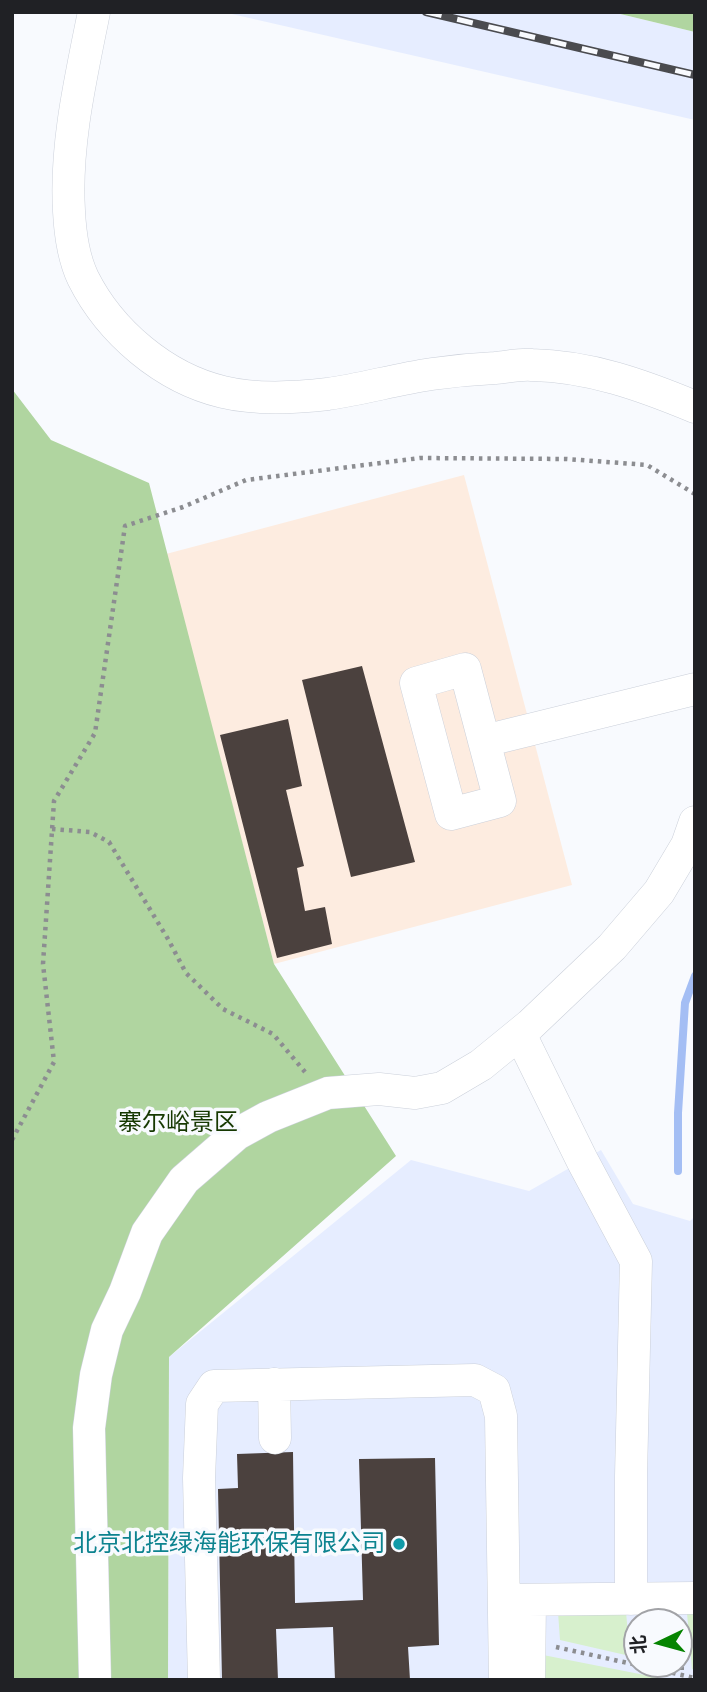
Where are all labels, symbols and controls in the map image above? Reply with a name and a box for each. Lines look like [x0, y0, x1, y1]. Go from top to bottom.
park label: 寨尔峪景区 [118, 1109, 238, 1137]
place label: 北京北控绿海能环保有限公司 [73, 1530, 385, 1558]
marker: 北京北控绿海能环保有限公司 [391, 1536, 407, 1552]
north arrow [623, 1608, 693, 1678]
text: 北 [626, 1634, 651, 1655]

